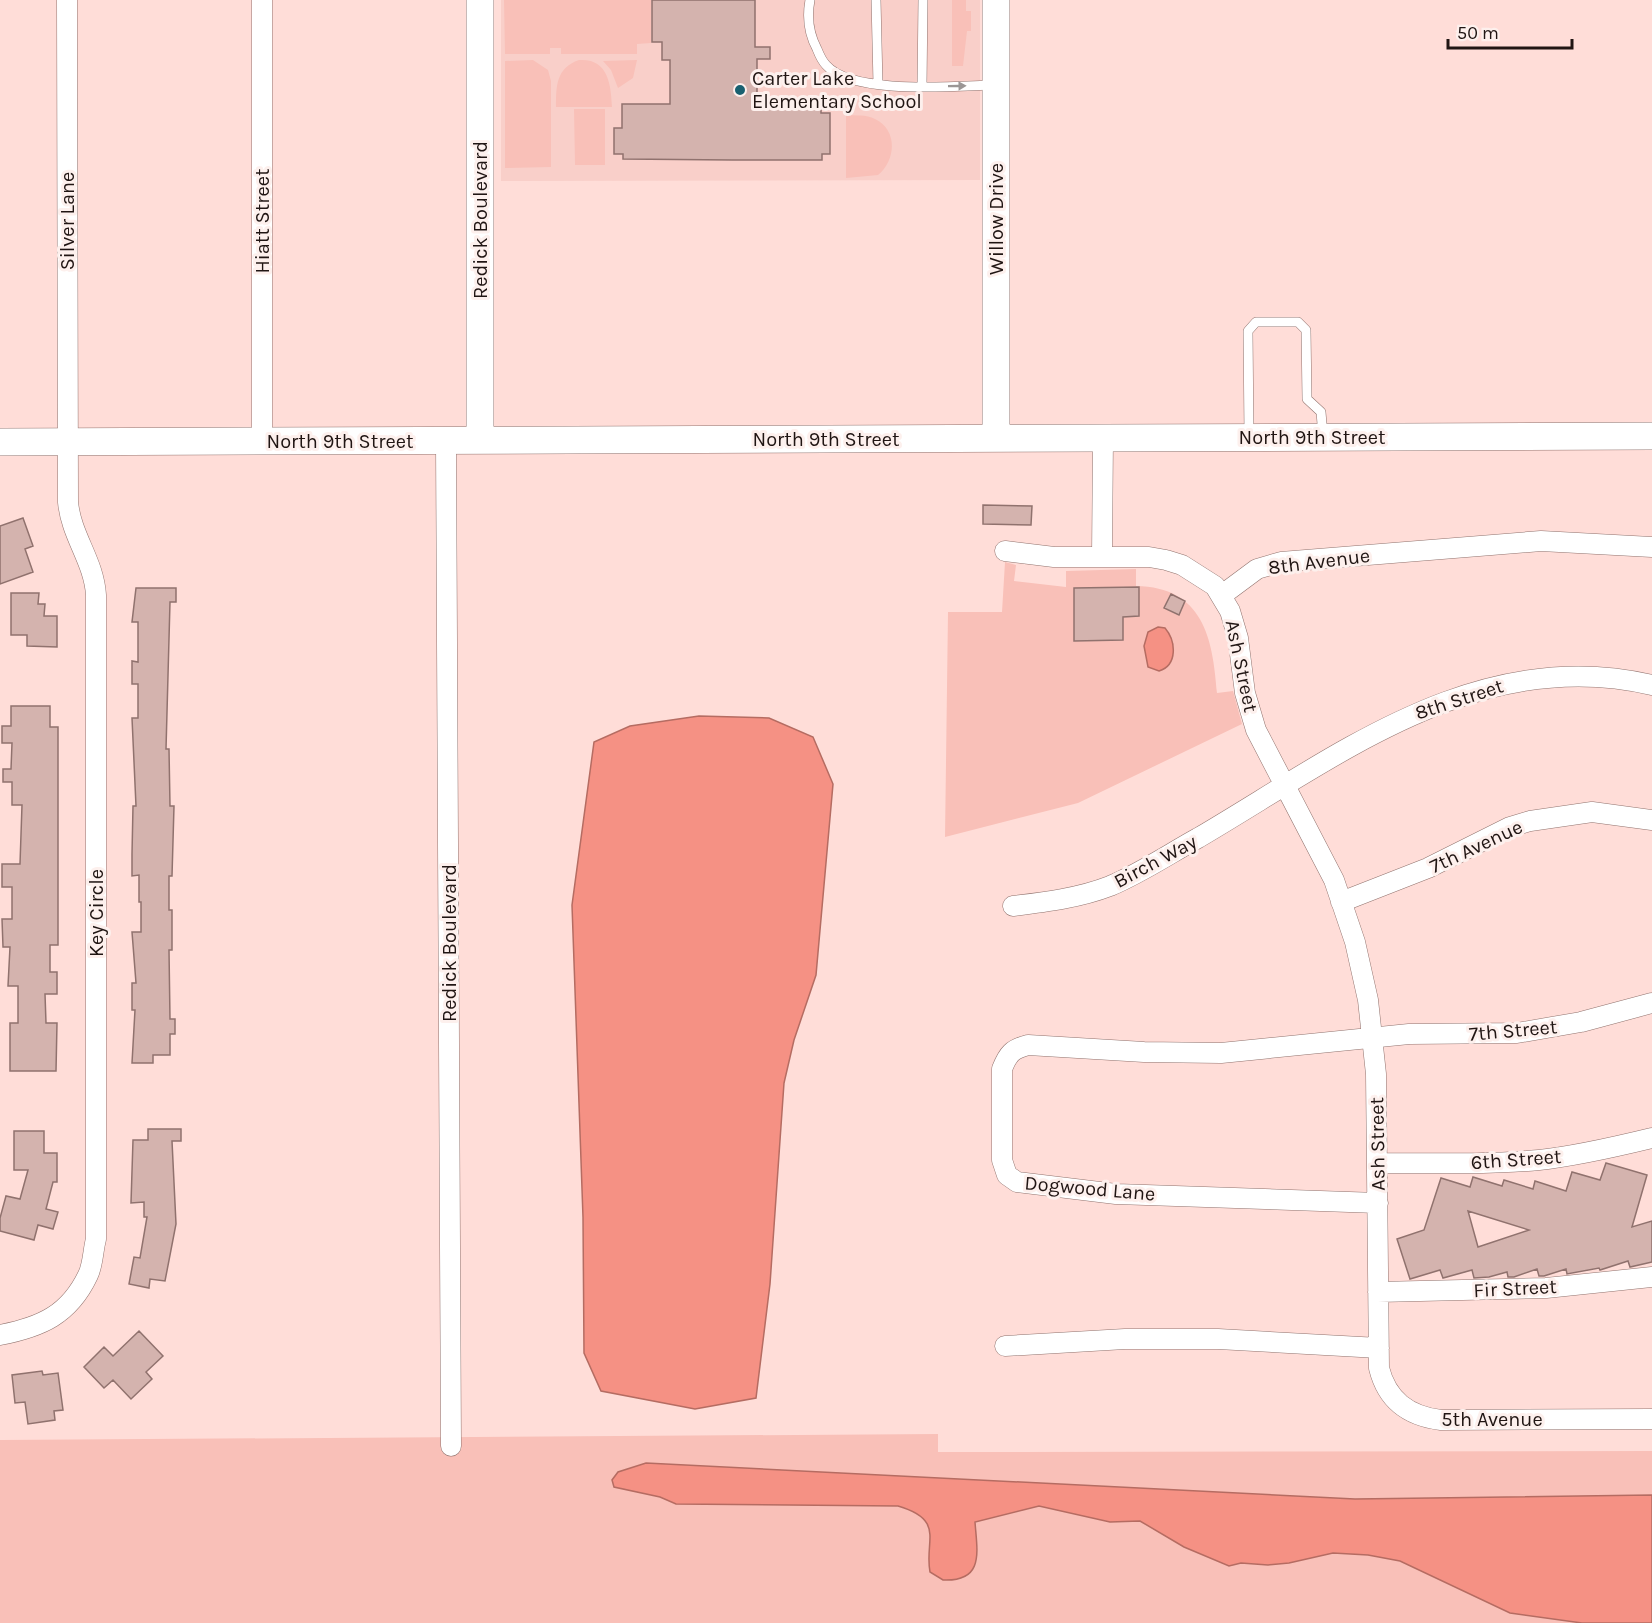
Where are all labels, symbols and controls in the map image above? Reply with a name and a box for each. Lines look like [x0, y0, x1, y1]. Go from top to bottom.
scale bar [1448, 12, 1572, 50]
text: 50 m [1457, 22, 1499, 44]
place label: Carter Lake Elementary School [752, 67, 922, 113]
one-way arrow [948, 81, 967, 90]
marker: Carter Lake Elementary School [733, 83, 747, 97]
street label: Redick Boulevard [469, 141, 492, 299]
street label: Willow Drive [985, 163, 1008, 275]
street label: Hiatt Street [251, 168, 274, 274]
street label: Silver Lane [56, 172, 79, 270]
street label: North 9th Street [1238, 426, 1386, 449]
street label: North 9th Street [752, 428, 900, 451]
street label: North 9th Street [266, 430, 414, 453]
street label: 8th Avenue [1267, 544, 1371, 579]
street label: Ash Street [1221, 618, 1263, 715]
street label: 8th Street [1412, 674, 1507, 725]
street label: 7th Avenue [1426, 815, 1526, 878]
street label: Birch Way [1110, 830, 1201, 893]
street label: Redick Boulevard [438, 864, 461, 1022]
street label: Key Circle [85, 869, 108, 957]
street label: 7th Street [1468, 1015, 1559, 1046]
street label: Ash Street [1365, 1096, 1390, 1191]
street label: 6th Street [1470, 1145, 1563, 1174]
street label: Dogwood Lane [1024, 1171, 1156, 1206]
street label: Fir Street [1473, 1275, 1558, 1302]
street label: 5th Avenue [1441, 1408, 1543, 1431]

